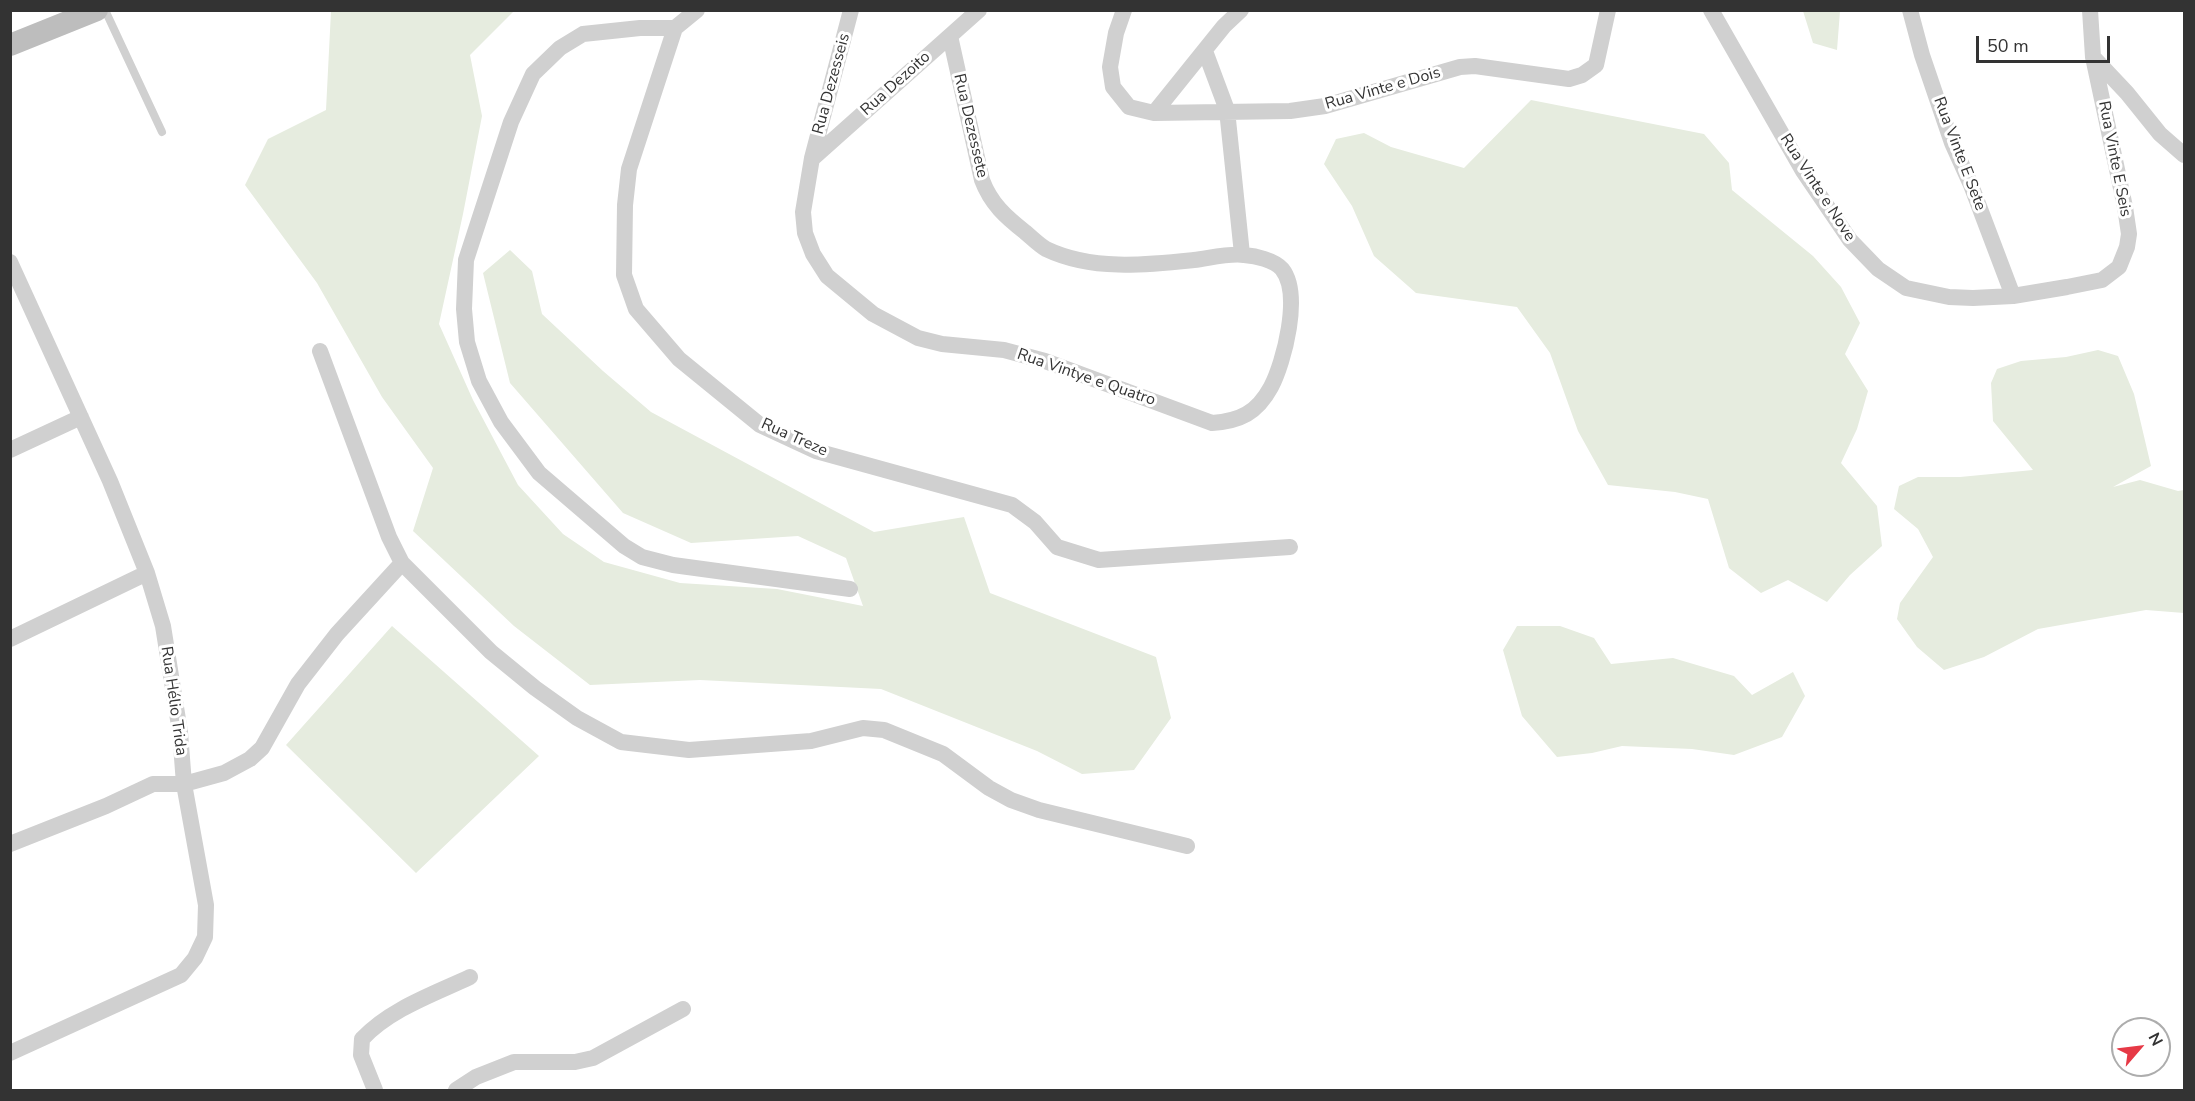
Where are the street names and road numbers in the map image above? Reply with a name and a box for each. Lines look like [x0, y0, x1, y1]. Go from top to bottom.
street label: Rua Dezesseis [809, 31, 855, 137]
street label: Rua Dezoito [857, 48, 935, 120]
street label: Rua Vinte e Dois [1323, 63, 1443, 115]
street label: Rua Dezessete [949, 72, 991, 180]
street label: Rua Vinte E Sete [1929, 95, 1989, 213]
street label: Rua Vinte E Seis [2093, 100, 2135, 218]
street label: Rua Vinte e Nove [1775, 131, 1859, 245]
street label: Rua Vintye e Quatro [1014, 345, 1158, 411]
street label: Rua Treze [758, 415, 830, 461]
street label: Rua Hélio Trida [156, 645, 190, 757]

